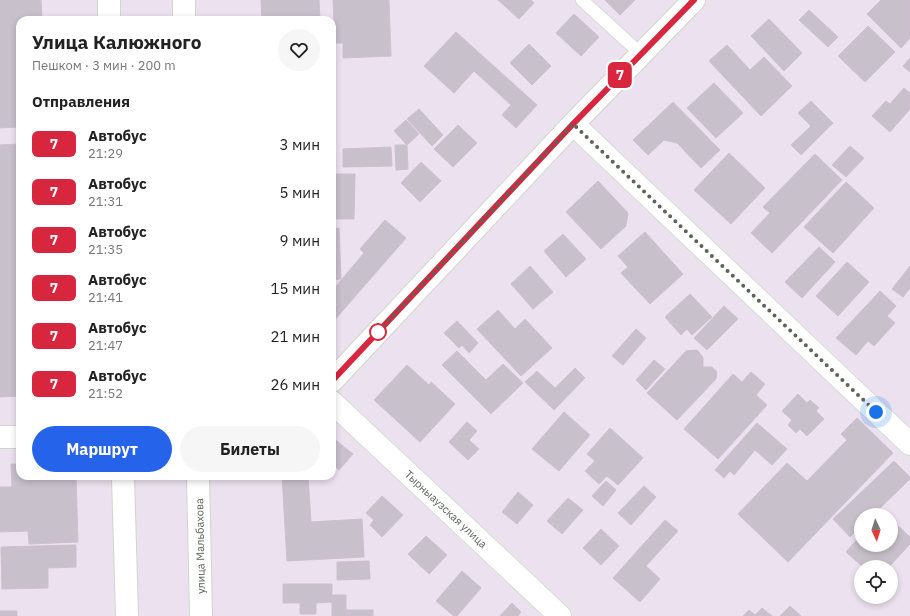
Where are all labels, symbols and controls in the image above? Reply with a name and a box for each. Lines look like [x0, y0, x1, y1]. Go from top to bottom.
button: heart [278, 29, 320, 71]
text: Улица Калюжного [32, 30, 201, 54]
text: Пешком · 3 мин · 200 m [32, 57, 176, 74]
line badge: 7 [607, 62, 633, 88]
text: 7 [616, 66, 624, 84]
text: Отправления [32, 92, 130, 111]
text: Автобус [88, 126, 147, 145]
text: 7 [50, 135, 58, 153]
text: 3 мин [279, 135, 320, 154]
text: 21:29 [88, 145, 123, 162]
text: Автобус [88, 174, 147, 193]
text: 7 [50, 183, 58, 201]
text: 5 мин [279, 183, 320, 202]
text: 21:31 [88, 193, 123, 210]
text: Автобус [88, 222, 147, 241]
text: 7 [50, 231, 58, 249]
text: 9 мин [279, 231, 320, 250]
text: 21:35 [88, 241, 123, 258]
text: Автобус [88, 270, 147, 289]
text: 7 [50, 279, 58, 297]
text: 15 мин [270, 279, 320, 298]
text: 21:41 [88, 289, 123, 306]
text: Автобус [88, 318, 147, 337]
unlabelled marker [369, 323, 387, 341]
text: 7 [50, 327, 58, 345]
text: 21 мин [270, 327, 320, 346]
text: 21:47 [88, 337, 123, 354]
text: Автобус [88, 366, 147, 385]
text: 7 [50, 375, 58, 393]
text: 26 мин [270, 375, 320, 394]
text: 21:52 [88, 385, 123, 402]
your location [866, 402, 886, 422]
button: Маршрут [32, 426, 172, 472]
button: Билеты [180, 426, 320, 472]
street label: Тырныаузская улица [402, 467, 490, 551]
street label: улица Мальбахова [192, 498, 208, 594]
north arrow [854, 508, 898, 552]
map controls [854, 508, 898, 604]
button: locate [854, 560, 898, 604]

